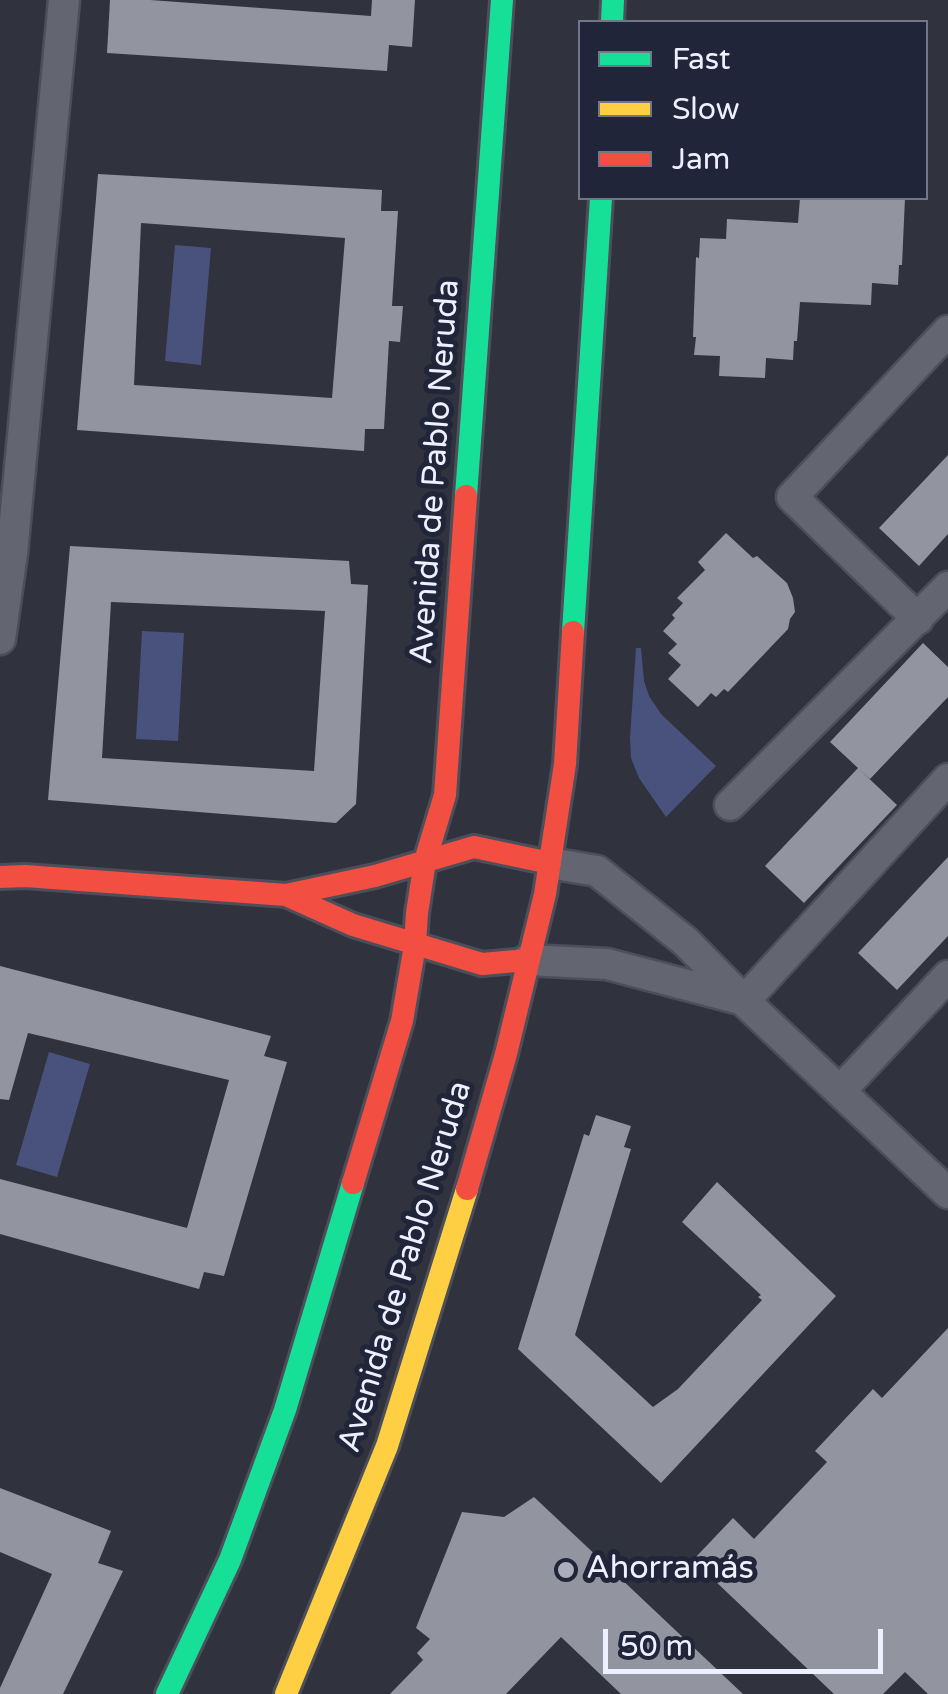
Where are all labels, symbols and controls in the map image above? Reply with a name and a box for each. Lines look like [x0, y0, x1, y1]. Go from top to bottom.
legend [578, 20, 928, 200]
text: Fast [672, 41, 731, 78]
text: Slow [672, 91, 740, 128]
text: Jam [672, 141, 730, 178]
street label: Avenida de Pablo Neruda [403, 278, 469, 666]
street label: Avenida de Pablo Neruda [331, 1077, 481, 1457]
place label: Ahorramás [586, 1551, 754, 1589]
marker: Ahorramás [555, 1559, 577, 1581]
scale bar [608, 1609, 888, 1671]
text: 50 m [620, 1628, 693, 1665]

